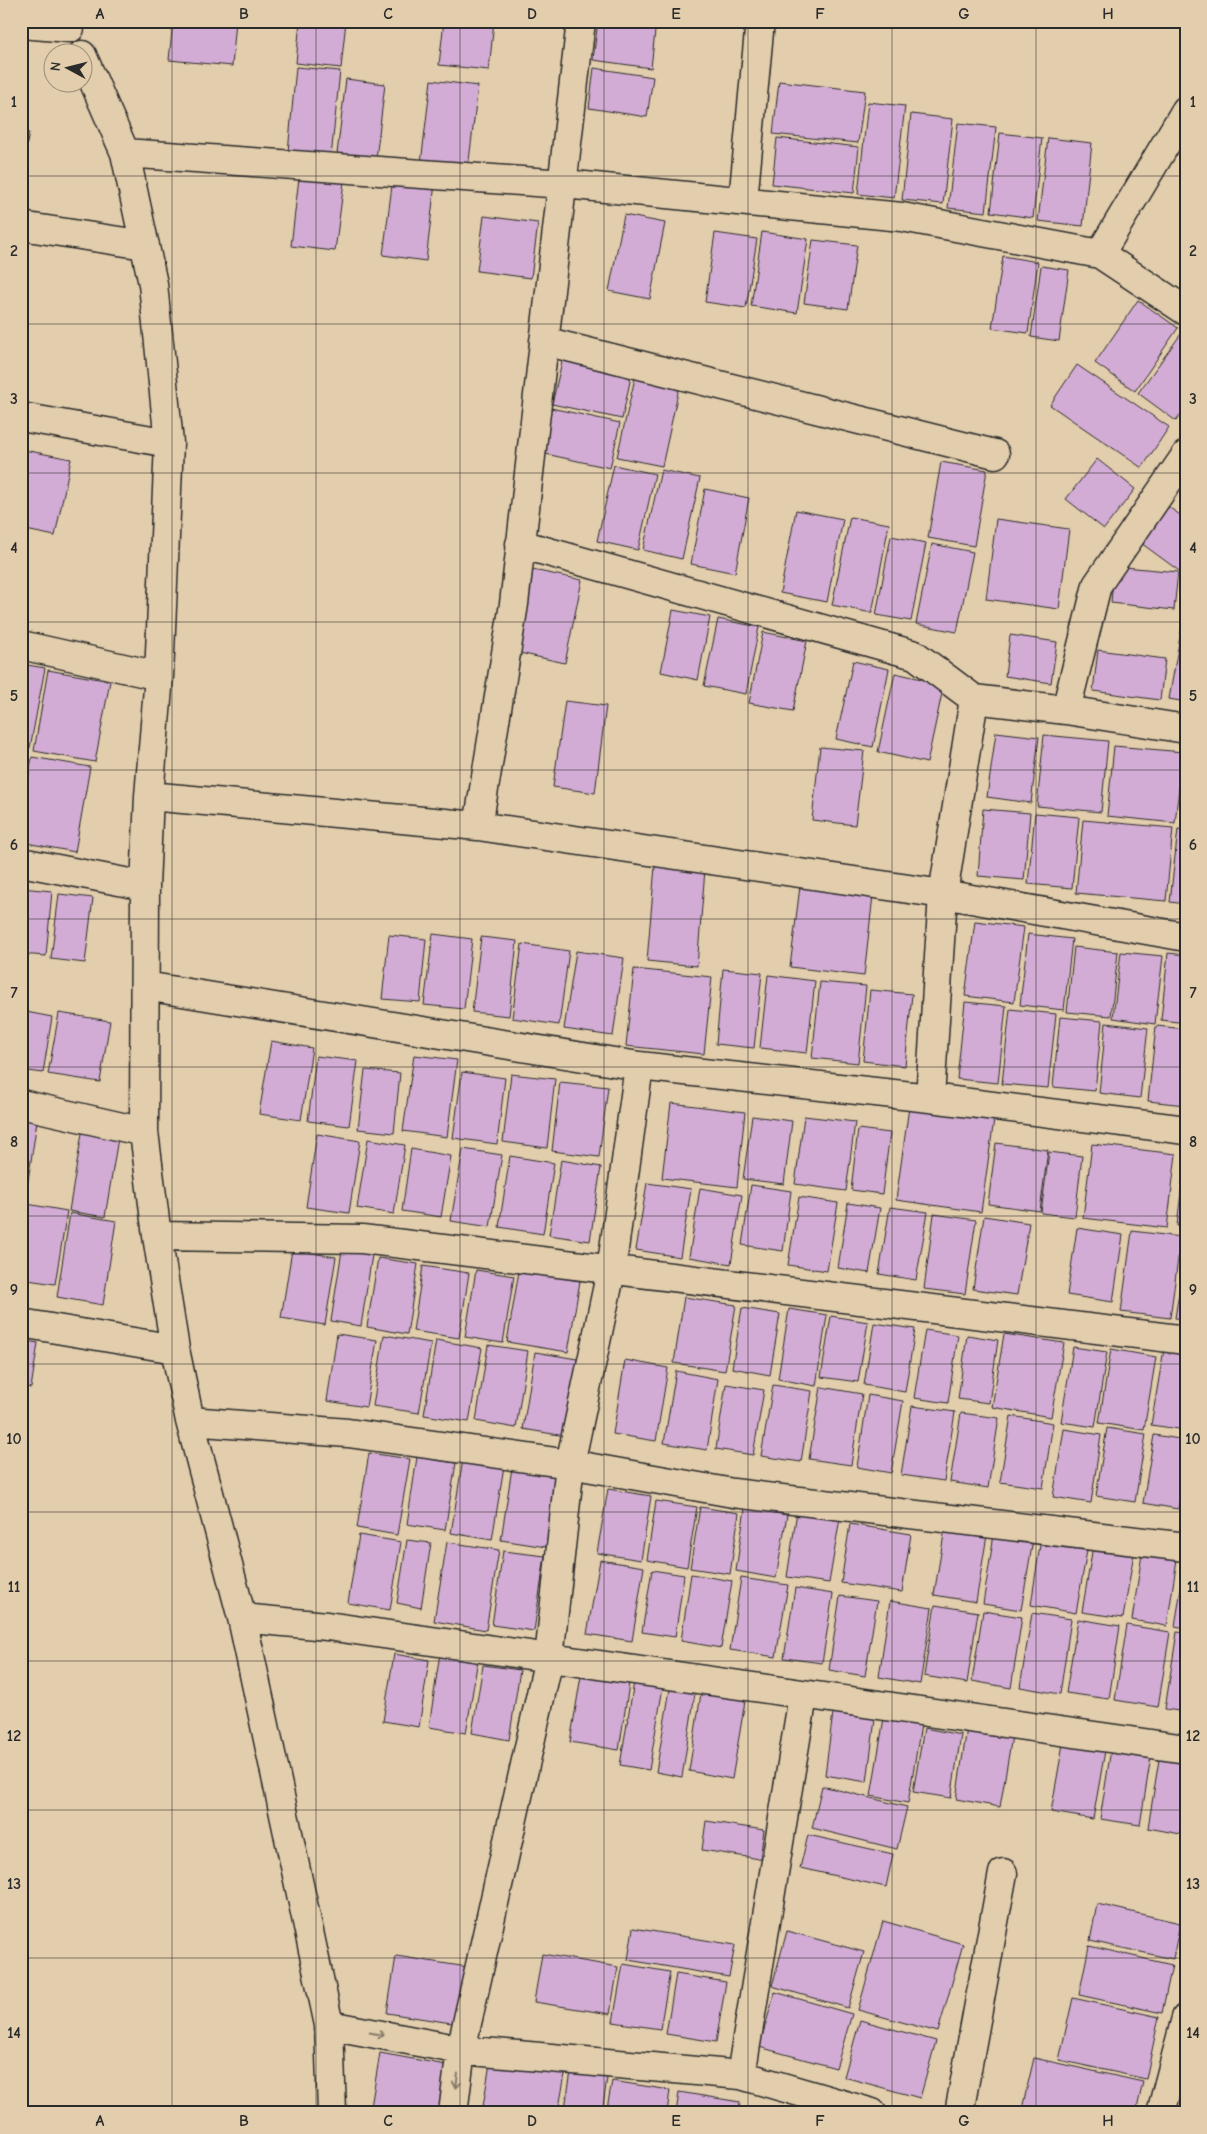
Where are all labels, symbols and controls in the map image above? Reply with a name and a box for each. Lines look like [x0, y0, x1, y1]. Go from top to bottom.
text: A [96, 5, 105, 23]
text: B [239, 5, 249, 23]
text: C [383, 5, 393, 23]
text: D [527, 5, 537, 23]
text: E [671, 5, 681, 23]
text: F [815, 5, 825, 23]
text: G [958, 5, 970, 23]
text: H [1102, 5, 1114, 23]
north arrow [42, 42, 92, 92]
text: N [47, 61, 65, 72]
text: 1 [11, 93, 17, 111]
text: 1 [1190, 93, 1196, 111]
text: 2 [10, 242, 18, 260]
text: 2 [1189, 242, 1197, 260]
text: 3 [10, 390, 18, 408]
text: 3 [1189, 390, 1197, 408]
text: 4 [10, 539, 18, 557]
text: 4 [1189, 539, 1197, 557]
text: 5 [10, 687, 18, 705]
text: 5 [1189, 687, 1197, 705]
text: 6 [10, 836, 18, 854]
text: 6 [1189, 836, 1197, 854]
text: 7 [10, 984, 18, 1002]
text: 7 [1189, 984, 1197, 1002]
text: 8 [10, 1133, 18, 1151]
text: 8 [1189, 1133, 1197, 1151]
text: 9 [10, 1281, 18, 1299]
text: 9 [1189, 1281, 1197, 1299]
text: 10 [6, 1430, 22, 1448]
text: 10 [1185, 1430, 1201, 1448]
text: 11 [8, 1578, 20, 1596]
text: 11 [1187, 1578, 1199, 1596]
text: 12 [7, 1727, 21, 1745]
text: 12 [1186, 1727, 1200, 1745]
text: 13 [7, 1875, 21, 1893]
text: 13 [1186, 1875, 1200, 1893]
text: 14 [7, 2024, 21, 2042]
text: 14 [1186, 2024, 1200, 2042]
one-way arrow [369, 2030, 385, 2039]
one-way arrow [452, 2073, 462, 2089]
text: A [96, 2112, 105, 2130]
text: B [239, 2112, 249, 2130]
text: C [383, 2112, 393, 2130]
text: D [527, 2112, 537, 2130]
text: E [671, 2112, 681, 2130]
text: F [815, 2112, 825, 2130]
text: G [958, 2112, 970, 2130]
text: H [1102, 2112, 1114, 2130]

